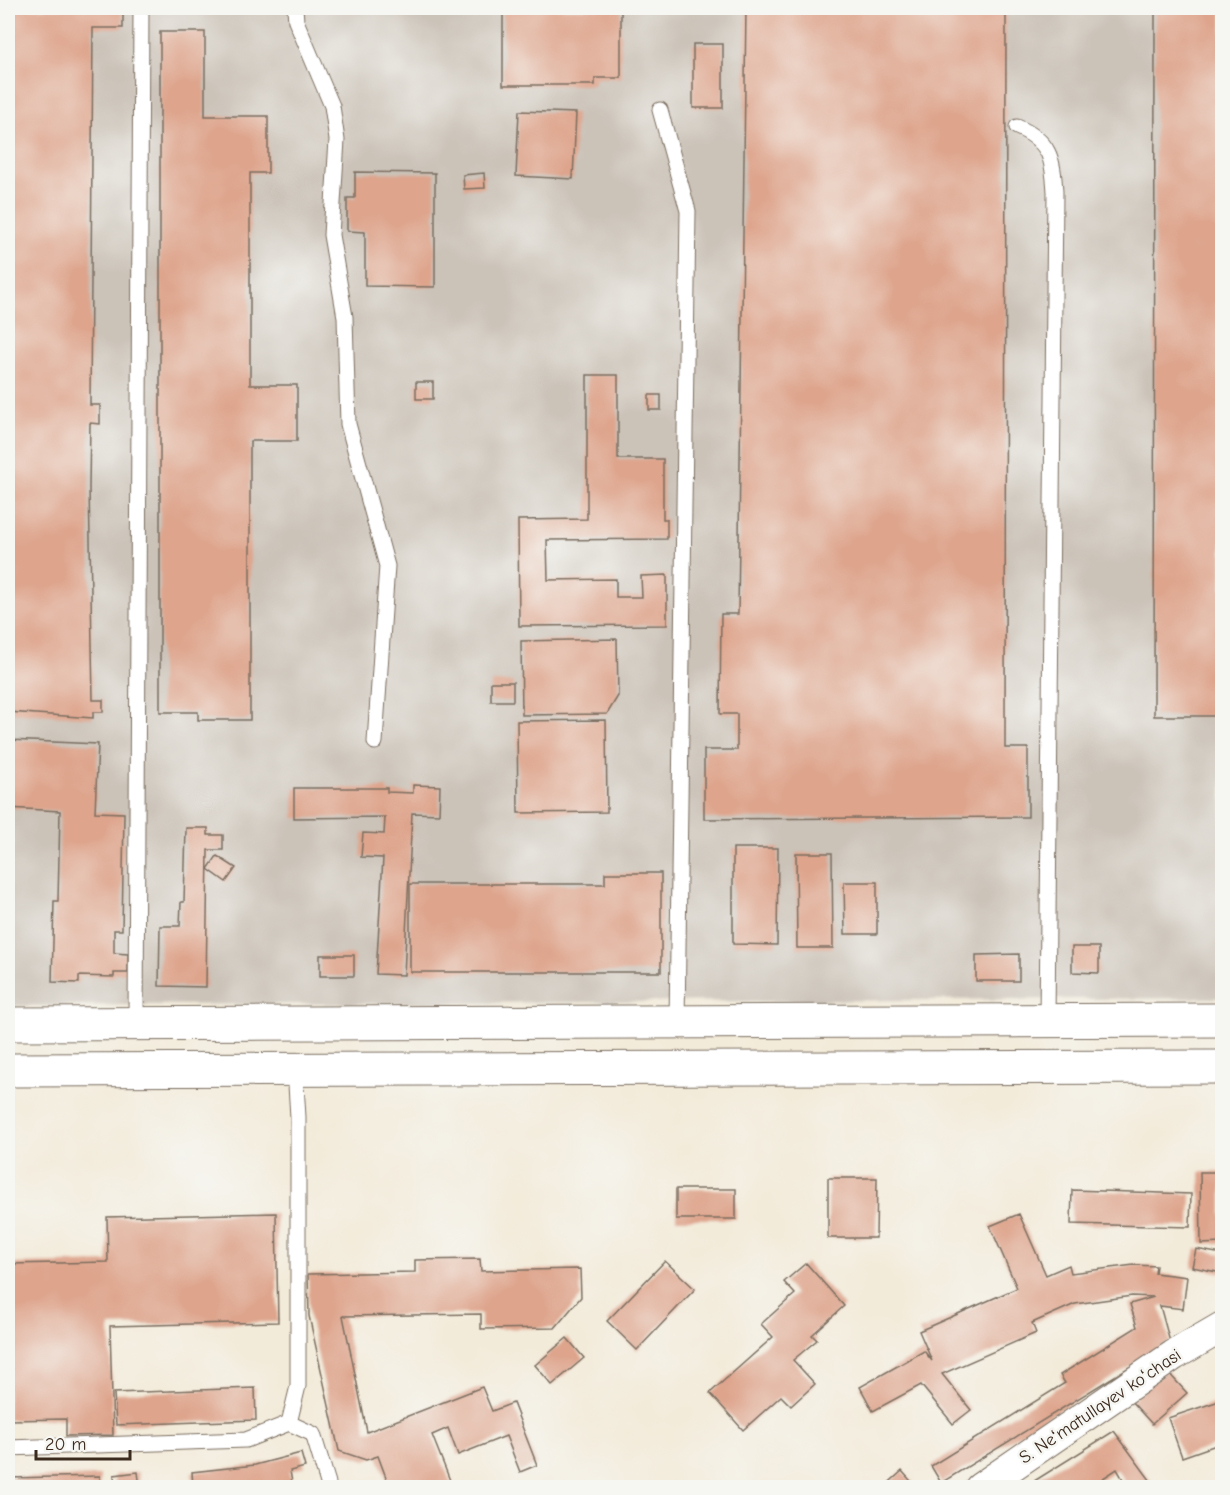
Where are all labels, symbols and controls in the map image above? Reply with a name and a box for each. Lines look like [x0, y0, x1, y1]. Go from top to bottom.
street label: S. Neʻmatullayev koʻchasi [1015, 1344, 1185, 1468]
scale bar [36, 1423, 130, 1461]
text: 20 m [45, 1434, 86, 1455]

